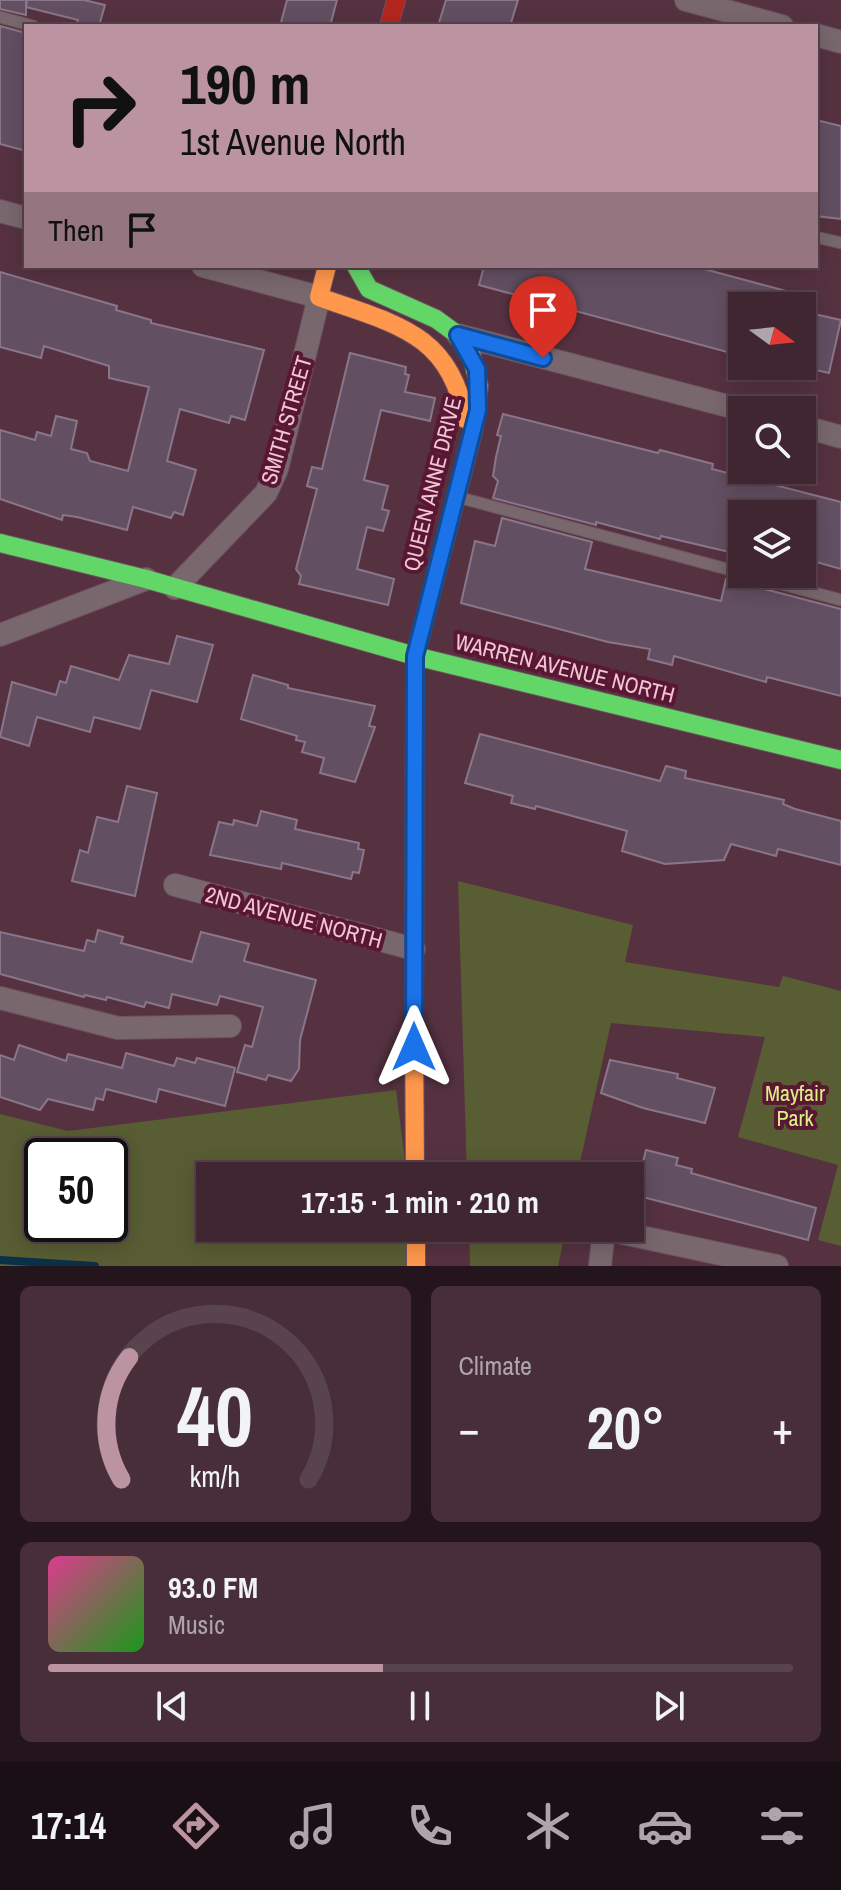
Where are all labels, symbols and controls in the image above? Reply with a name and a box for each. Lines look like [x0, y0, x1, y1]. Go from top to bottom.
text: 190 m [180, 46, 310, 121]
icon: right [48, 56, 152, 160]
text: 1st Avenue North [180, 118, 406, 166]
icon: arrive [120, 208, 164, 252]
text: Then [48, 210, 104, 250]
pin [509, 276, 577, 358]
icon: arrive [521, 288, 565, 332]
north arrow [728, 292, 816, 380]
map controls [728, 292, 816, 588]
street label: SMITH STREET [253, 352, 319, 488]
street label: QUEEN ANNE DRIVE [396, 394, 468, 574]
button: search [728, 396, 816, 484]
button: layers [728, 500, 816, 588]
street label: WARREN AVENUE NORTH [452, 626, 678, 710]
street label: 2ND AVENUE NORTH [202, 879, 386, 955]
position arrow [372, 1005, 456, 1089]
park label: Mayfair Park [765, 1078, 825, 1133]
speed limit sign: 50 [24, 1138, 128, 1242]
text: 17:15 · 1 min · 210 m [301, 1182, 539, 1222]
text: Climate [459, 1348, 532, 1383]
text: 40 [177, 1360, 253, 1472]
text: 20° [586, 1387, 665, 1468]
text: − [459, 1398, 480, 1458]
text: + [772, 1398, 793, 1458]
text: km/h [190, 1457, 241, 1496]
text: 93.0 FM [168, 1567, 258, 1607]
text: Music [168, 1607, 225, 1642]
icon: previous [150, 1684, 194, 1728]
icon: pause [398, 1684, 442, 1728]
icon: next [647, 1684, 691, 1728]
icon: directions [168, 1798, 224, 1854]
icon: music [285, 1798, 341, 1854]
icon: phone [402, 1798, 458, 1854]
icon: climate [520, 1798, 576, 1854]
icon: car [637, 1798, 693, 1854]
icon: filters [754, 1798, 810, 1854]
text: 17:14 [31, 1802, 106, 1850]

